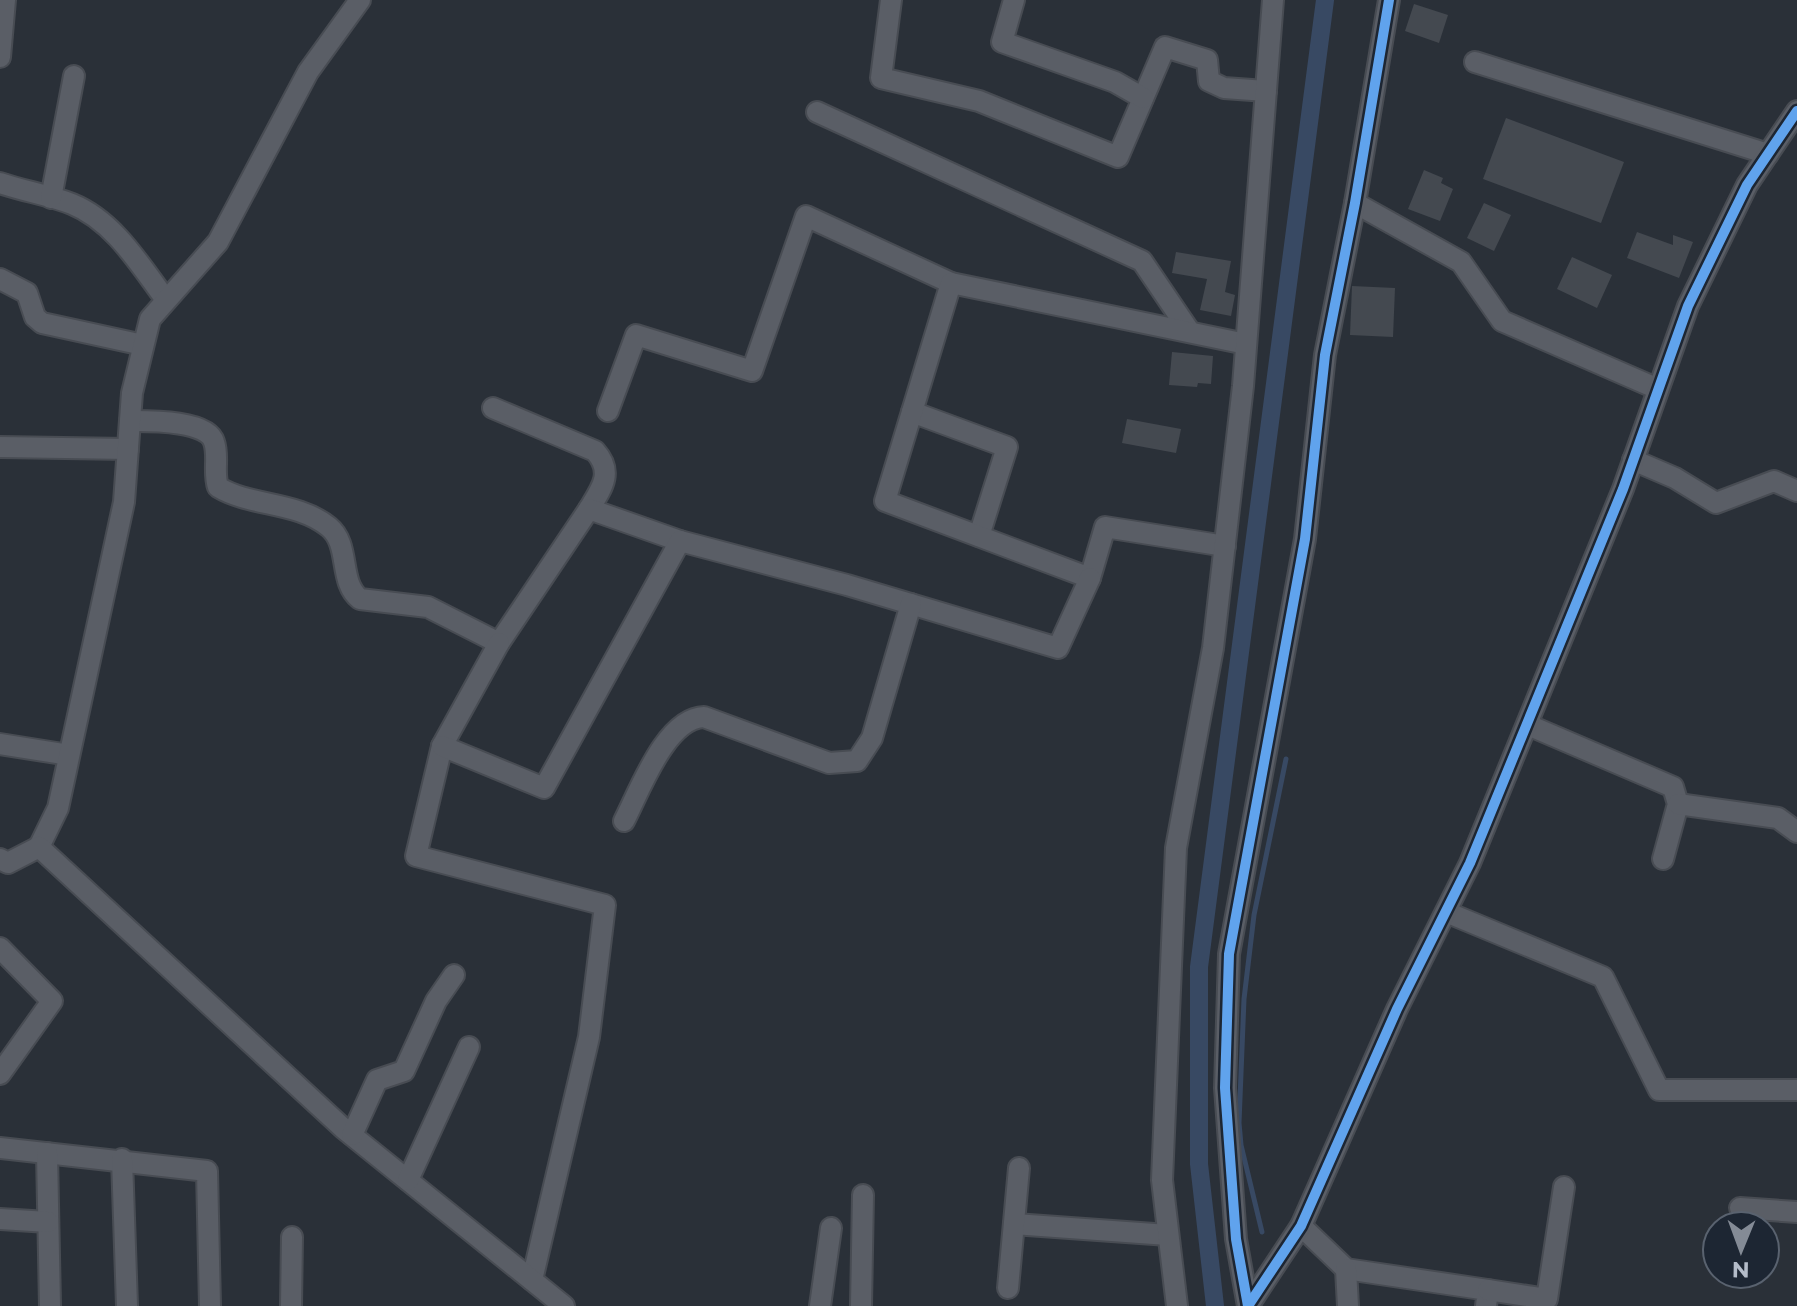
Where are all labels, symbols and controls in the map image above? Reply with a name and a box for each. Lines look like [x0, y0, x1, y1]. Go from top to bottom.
north arrow [1701, 1210, 1781, 1290]
text: N [1732, 1256, 1750, 1283]

